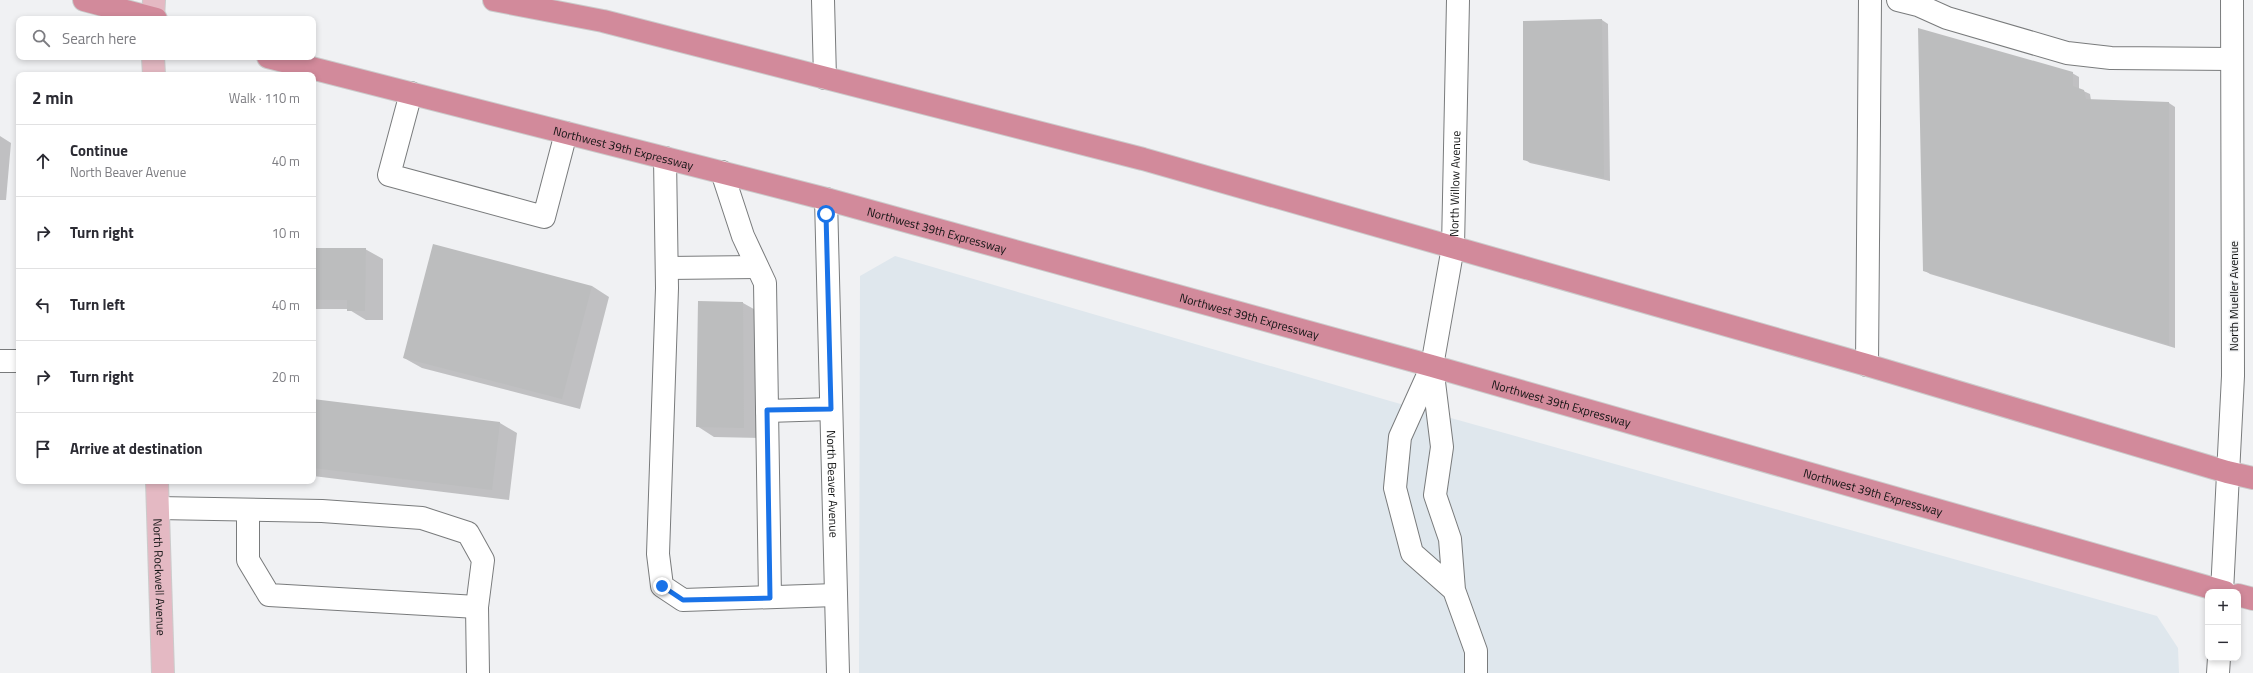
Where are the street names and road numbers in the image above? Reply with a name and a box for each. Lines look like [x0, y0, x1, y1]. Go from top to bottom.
street label: Northwest 39th Expressway [552, 121, 696, 175]
street label: North Willow Avenue [1444, 130, 1465, 237]
street label: Northwest 39th Expressway [865, 201, 1009, 258]
street label: North Mueller Avenue [2224, 241, 2243, 351]
street label: Northwest 39th Expressway [1177, 287, 1322, 344]
street label: Northwest 39th Expressway [1490, 374, 1634, 432]
street label: North Beaver Avenue [822, 430, 844, 538]
street label: Northwest 39th Expressway [1801, 463, 1945, 521]
street label: North Rockwell Avenue [149, 518, 171, 636]

